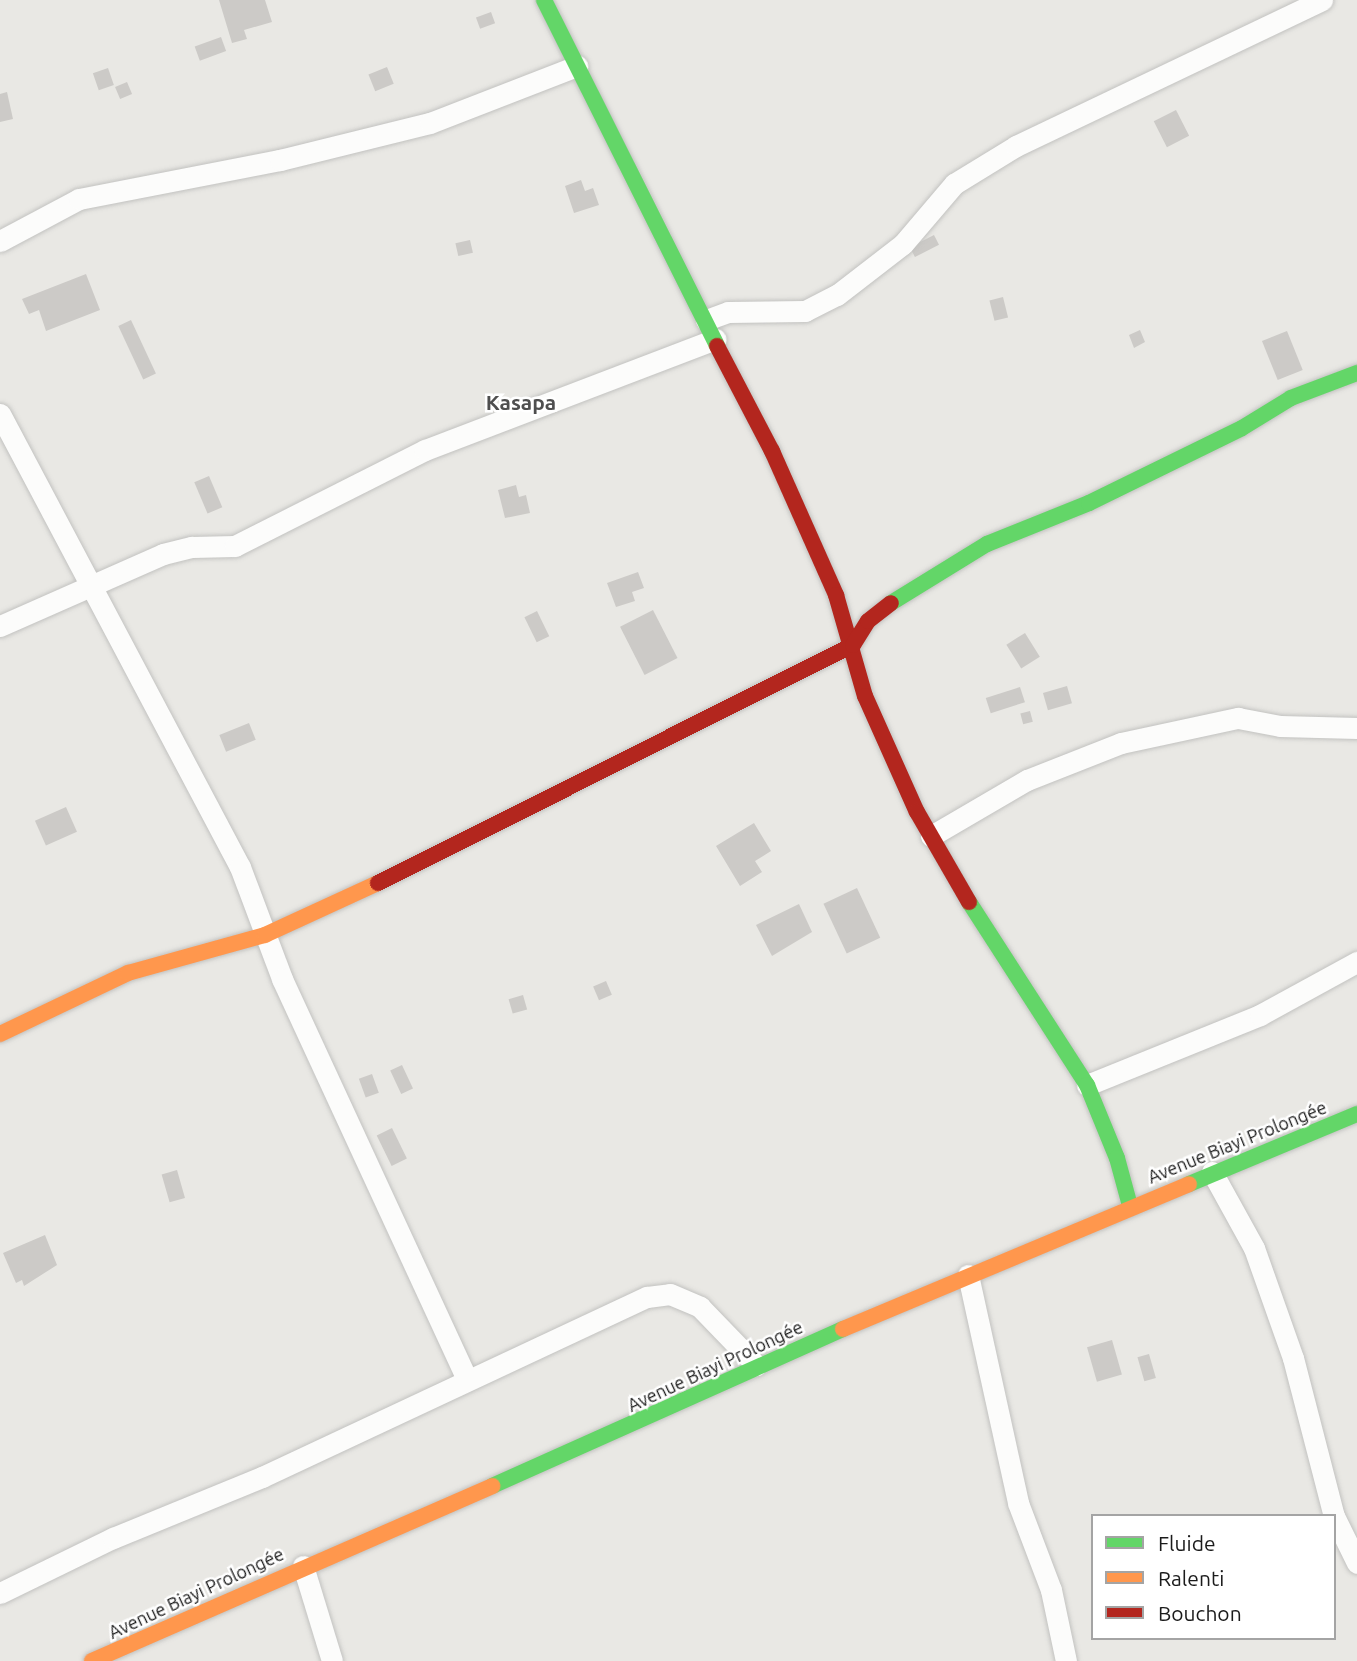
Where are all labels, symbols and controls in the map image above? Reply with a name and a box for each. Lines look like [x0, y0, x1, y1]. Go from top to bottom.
district label: Kasapa [486, 389, 556, 415]
street label: Avenue Biayi Prolongée [1144, 1096, 1330, 1188]
street label: Avenue Biayi Prolongée [624, 1316, 806, 1416]
legend [1091, 1514, 1336, 1640]
text: Fluide [1158, 1531, 1216, 1555]
street label: Avenue Biayi Prolongée [105, 1543, 287, 1643]
text: Ralenti [1158, 1566, 1224, 1590]
text: Bouchon [1158, 1601, 1242, 1625]

